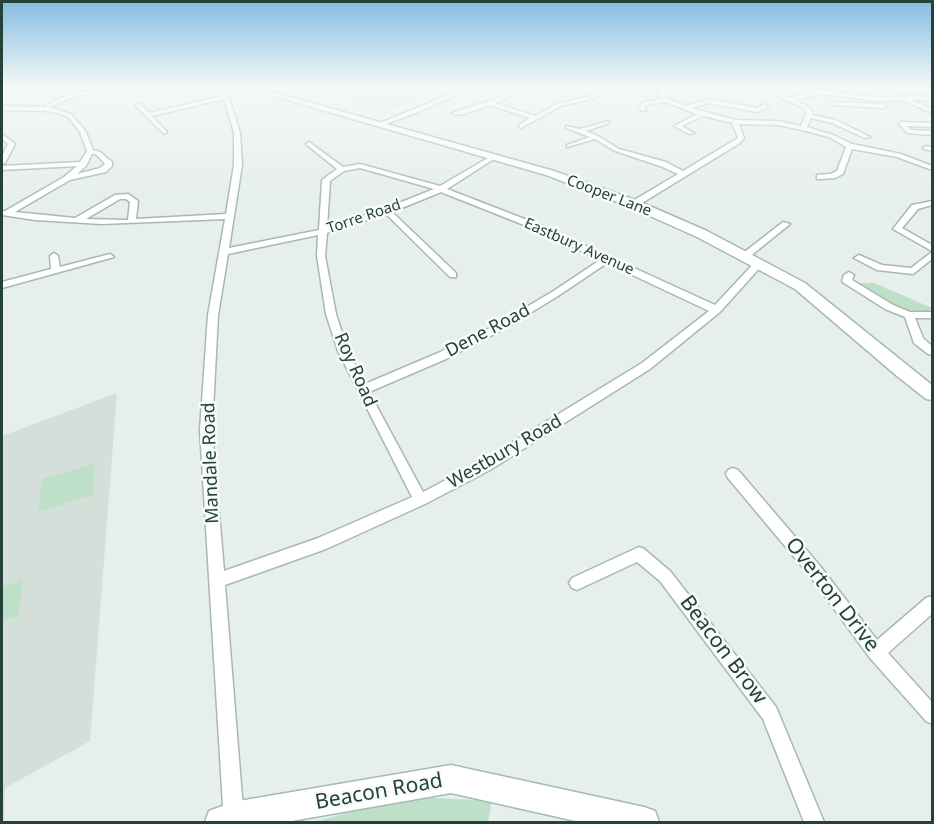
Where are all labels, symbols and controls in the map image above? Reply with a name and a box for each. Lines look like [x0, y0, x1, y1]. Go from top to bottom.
street label: Cooper Lane [564, 172, 654, 220]
street label: Torre Road [325, 196, 403, 238]
street label: Eastbury Avenue [521, 215, 637, 279]
street label: Dene Road [442, 300, 534, 362]
street label: Roy Road [329, 330, 381, 410]
street label: Mandale Road [198, 402, 224, 524]
street label: Westbury Road [444, 411, 566, 493]
street label: Overton Drive [780, 533, 884, 657]
street label: Beacon Brow [674, 591, 772, 709]
street label: Beacon Road [313, 768, 445, 816]

